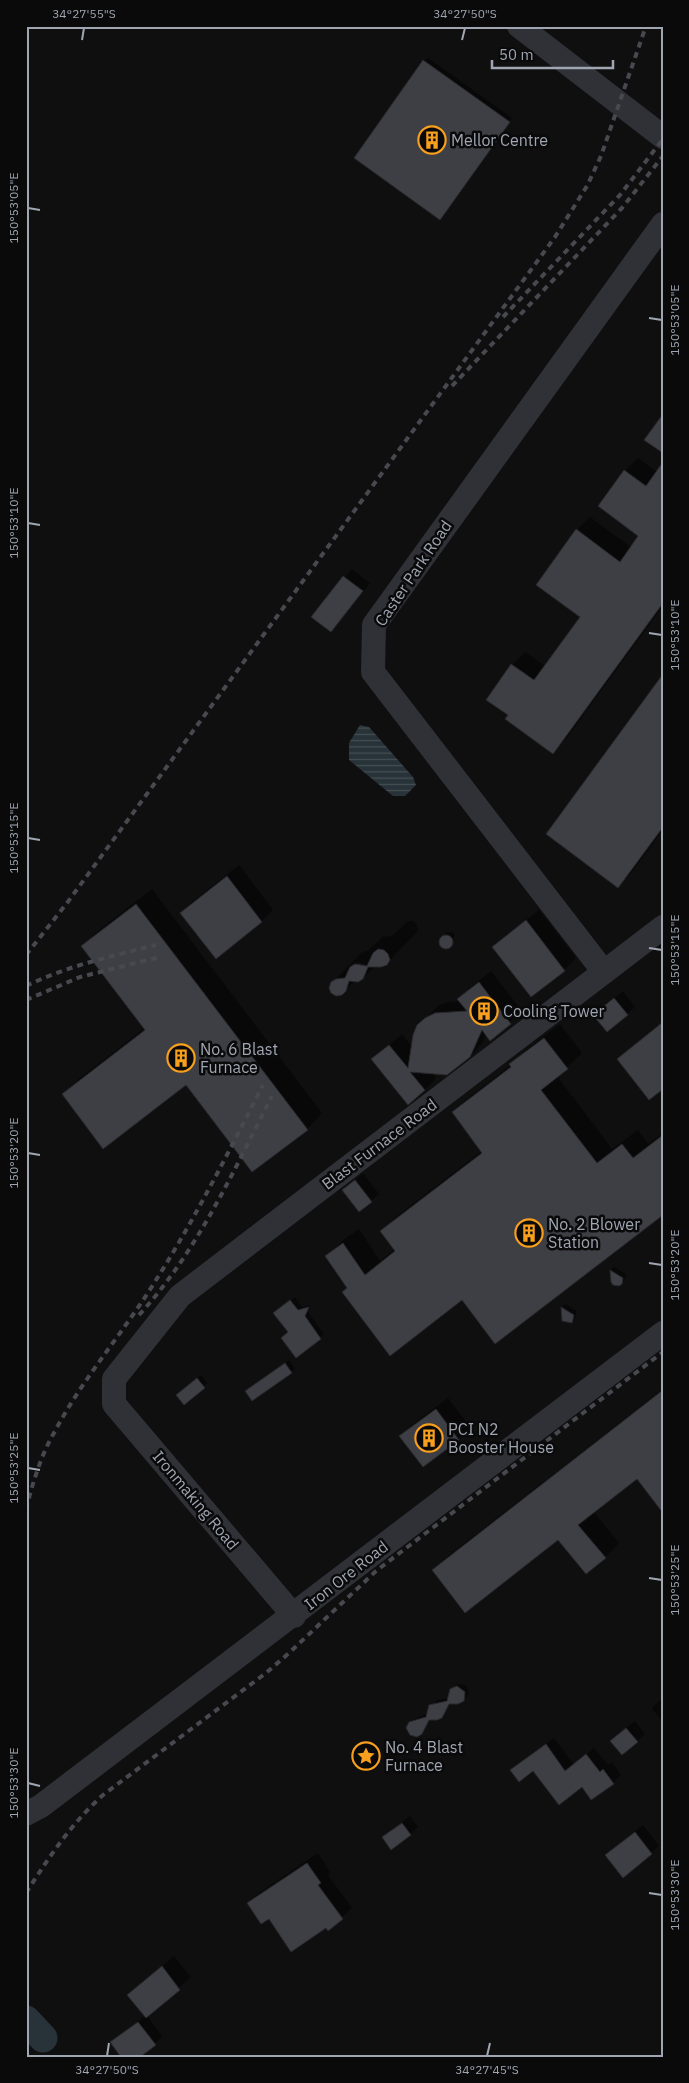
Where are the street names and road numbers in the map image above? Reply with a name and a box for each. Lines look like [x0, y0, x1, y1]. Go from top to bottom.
street label: Caster Park Road [370, 516, 456, 630]
street label: Blast Furnace Road [318, 1094, 440, 1194]
street label: Ironmaking Road [149, 1446, 243, 1554]
street label: Iron Ore Road [300, 1536, 392, 1614]

